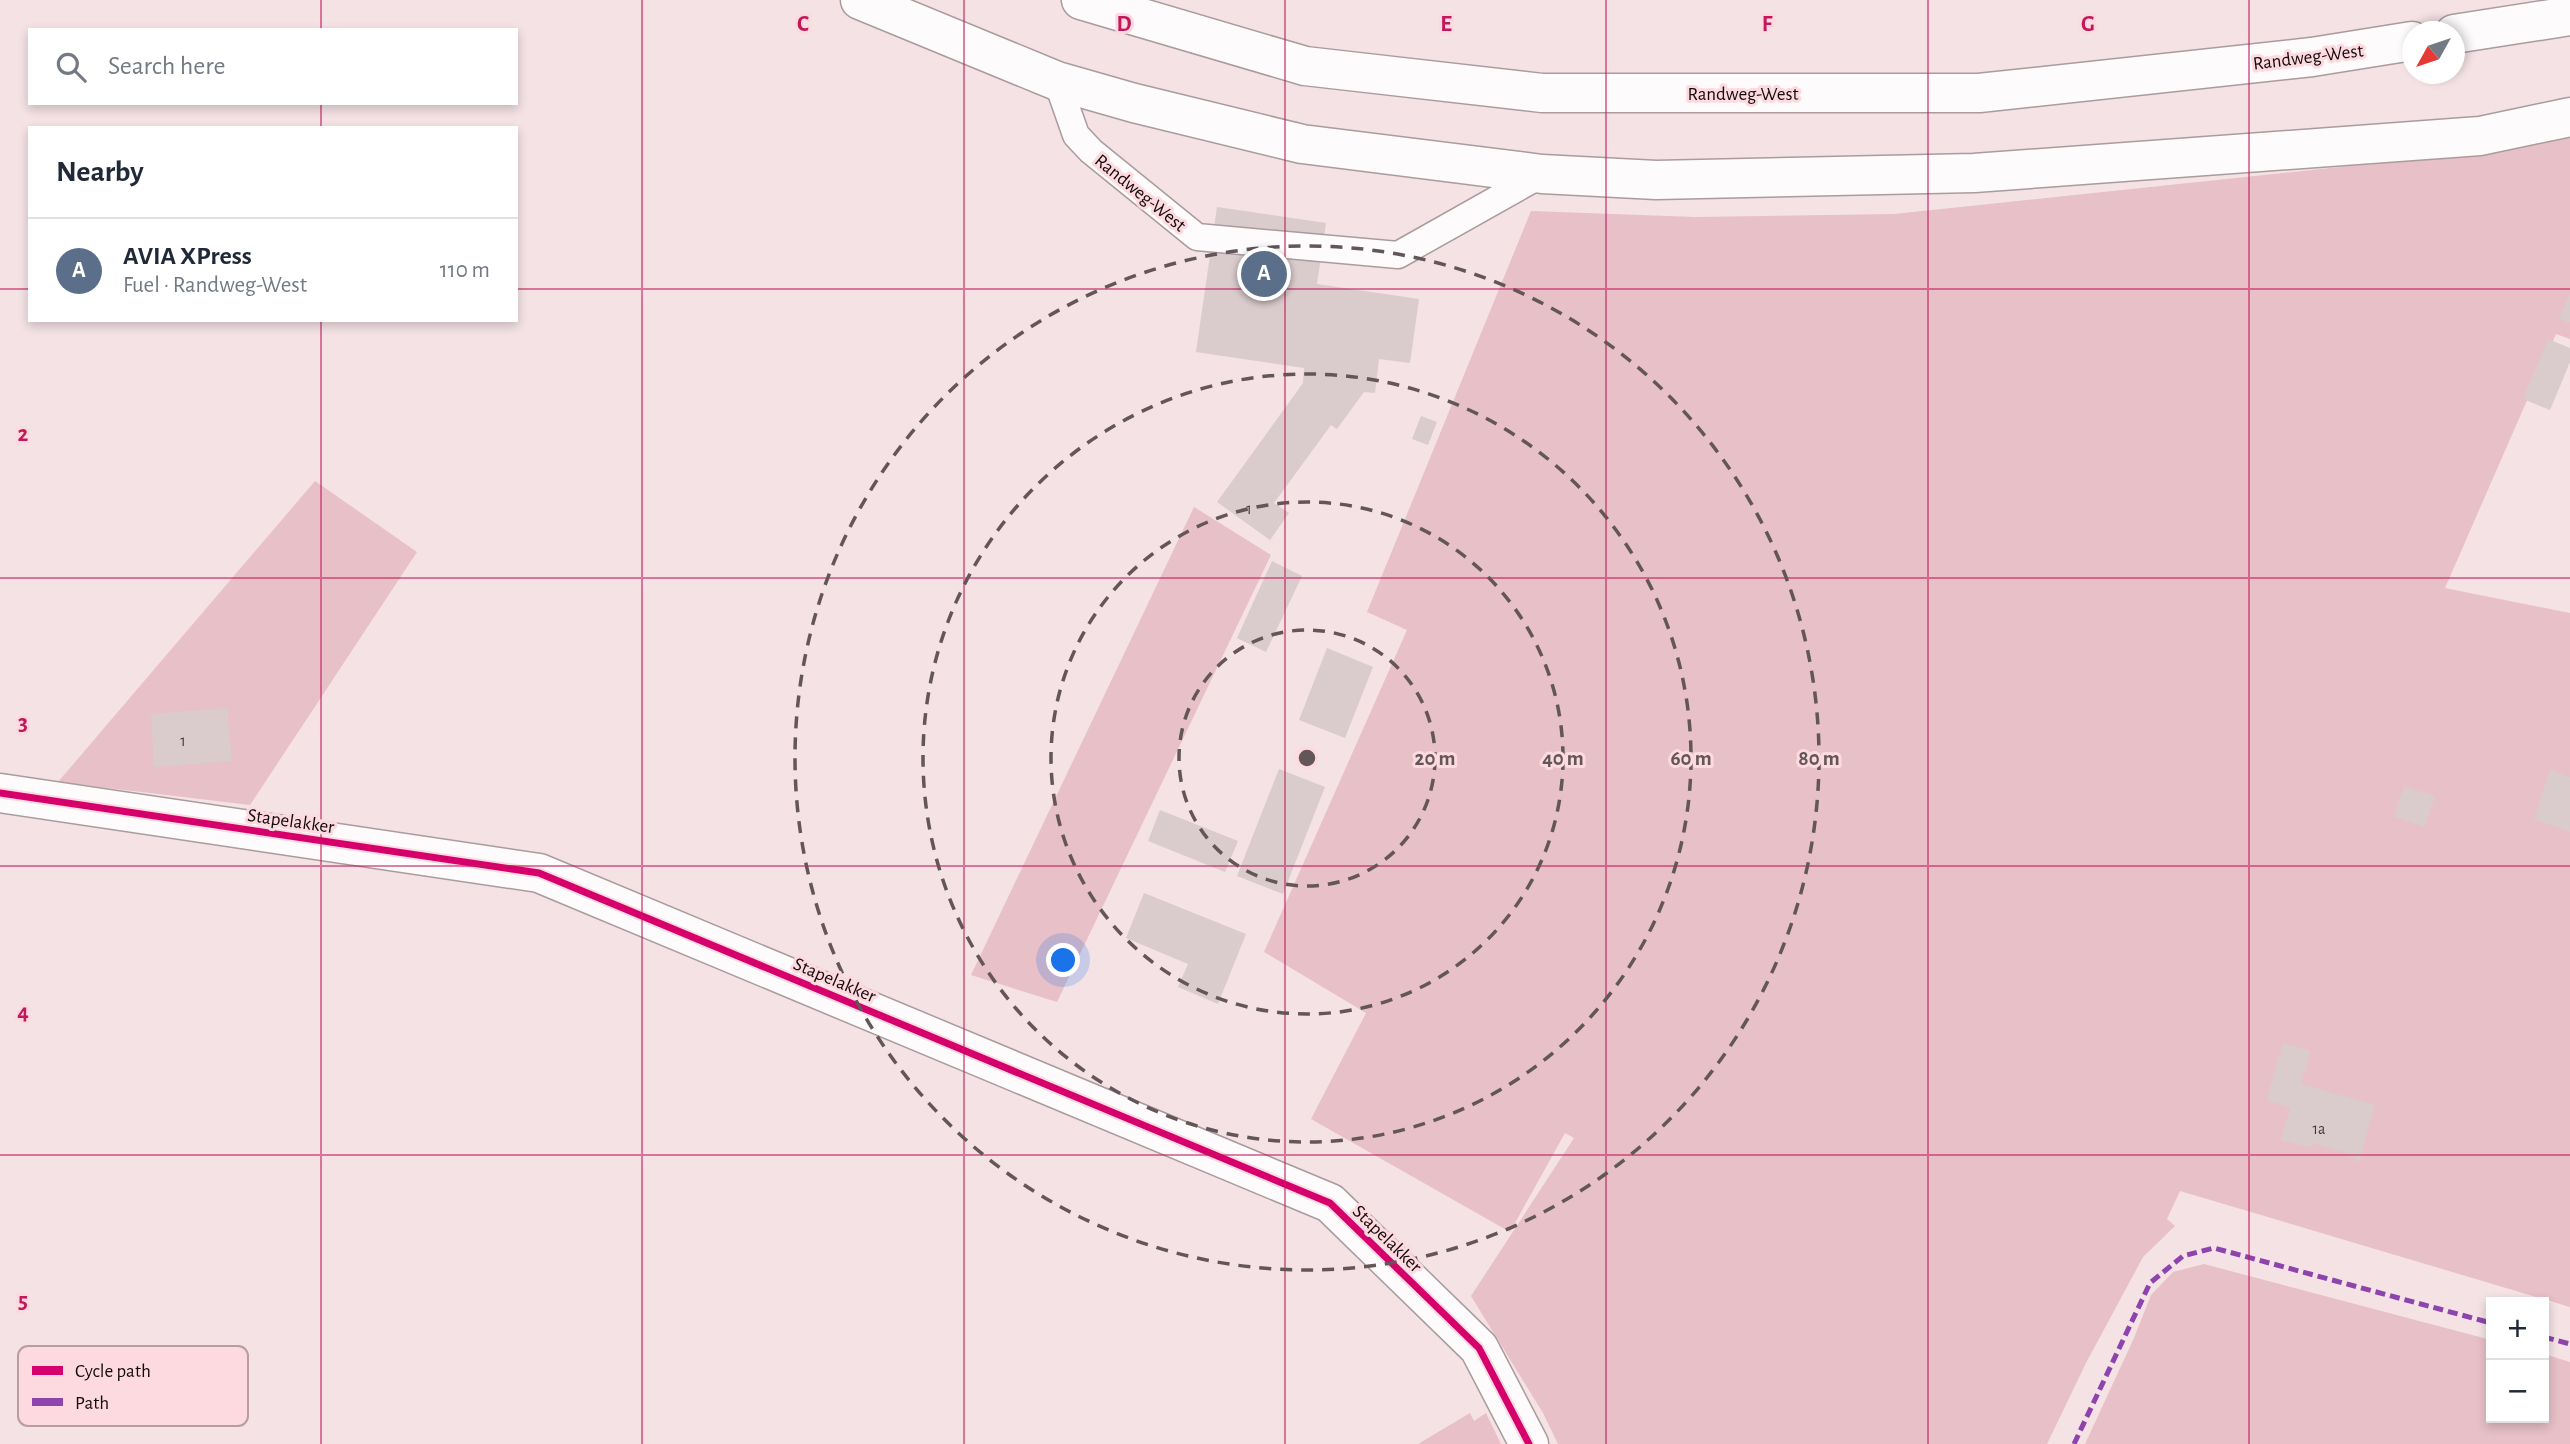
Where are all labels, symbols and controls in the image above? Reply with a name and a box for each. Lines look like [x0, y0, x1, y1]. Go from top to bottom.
text: C [797, 13, 809, 36]
text: D [1116, 13, 1132, 36]
text: E [1440, 13, 1452, 36]
text: F [1762, 13, 1773, 36]
text: G [2081, 13, 2095, 36]
north arrow [2402, 21, 2465, 84]
search box [28, 28, 518, 105]
street label: Randweg-West [2252, 41, 2364, 74]
icon: search [52, 48, 90, 86]
text: Search here [108, 53, 226, 79]
street label: Randweg-West [1687, 85, 1799, 104]
street label: Randweg-West [1091, 151, 1189, 235]
text: Nearby [56, 157, 144, 187]
text: AVIA XPress [123, 243, 252, 269]
pin: A [1241, 248, 1287, 300]
text: A [72, 259, 86, 282]
text: 110 m [440, 259, 490, 282]
text: Fuel · Randweg-West [123, 274, 307, 297]
text: 2 [18, 423, 29, 446]
house number: 1 [1246, 501, 1252, 517]
text: 3 [18, 712, 28, 735]
house number: 1 [180, 733, 186, 749]
centre of rings [1295, 746, 1319, 770]
text: 20 m [1415, 748, 1455, 769]
text: 40 m [1542, 748, 1584, 769]
text: 60 m [1670, 748, 1712, 769]
text: 80 m [1798, 748, 1840, 769]
street label: Stapelakker [246, 806, 336, 837]
your location [1046, 943, 1080, 977]
street label: Stapelakker [790, 955, 878, 1006]
text: 4 [17, 1001, 29, 1024]
house number: 1a [2313, 1121, 2325, 1137]
street label: Stapelakker [1349, 1202, 1425, 1276]
text: 5 [18, 1290, 28, 1313]
map controls [2486, 1297, 2549, 1423]
button: + [2486, 1297, 2549, 1360]
legend [18, 1346, 248, 1426]
button: − [2486, 1360, 2549, 1423]
text: Cycle path [75, 1362, 151, 1381]
text: Path [75, 1394, 109, 1413]

